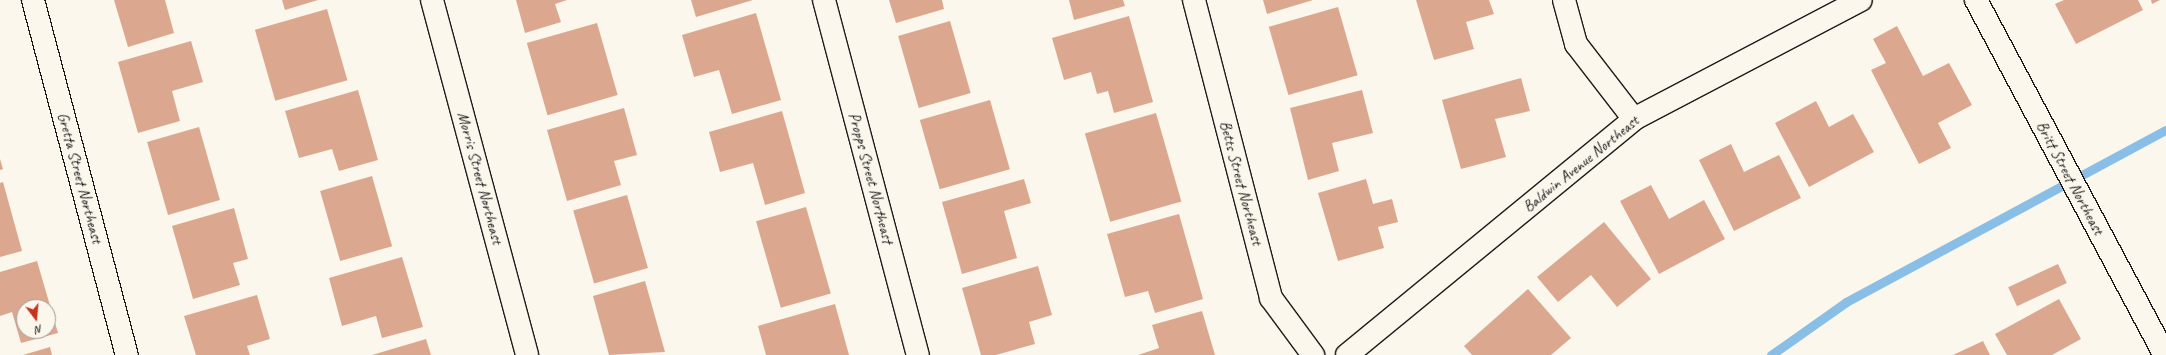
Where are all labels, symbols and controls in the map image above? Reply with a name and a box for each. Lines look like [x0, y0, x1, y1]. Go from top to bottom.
street label: Morris Street Northeast [453, 110, 507, 246]
street label: Propps Street Northeast [844, 110, 898, 246]
street label: Gretta Street Northeast [53, 111, 107, 245]
street label: Baldwin Avenue Northeast [1519, 111, 1643, 217]
street label: Britt Street Northeast [2032, 118, 2108, 238]
street label: Betts Street Northeast [1215, 119, 1267, 247]
north arrow [16, 299, 56, 339]
text: N [34, 322, 44, 337]

